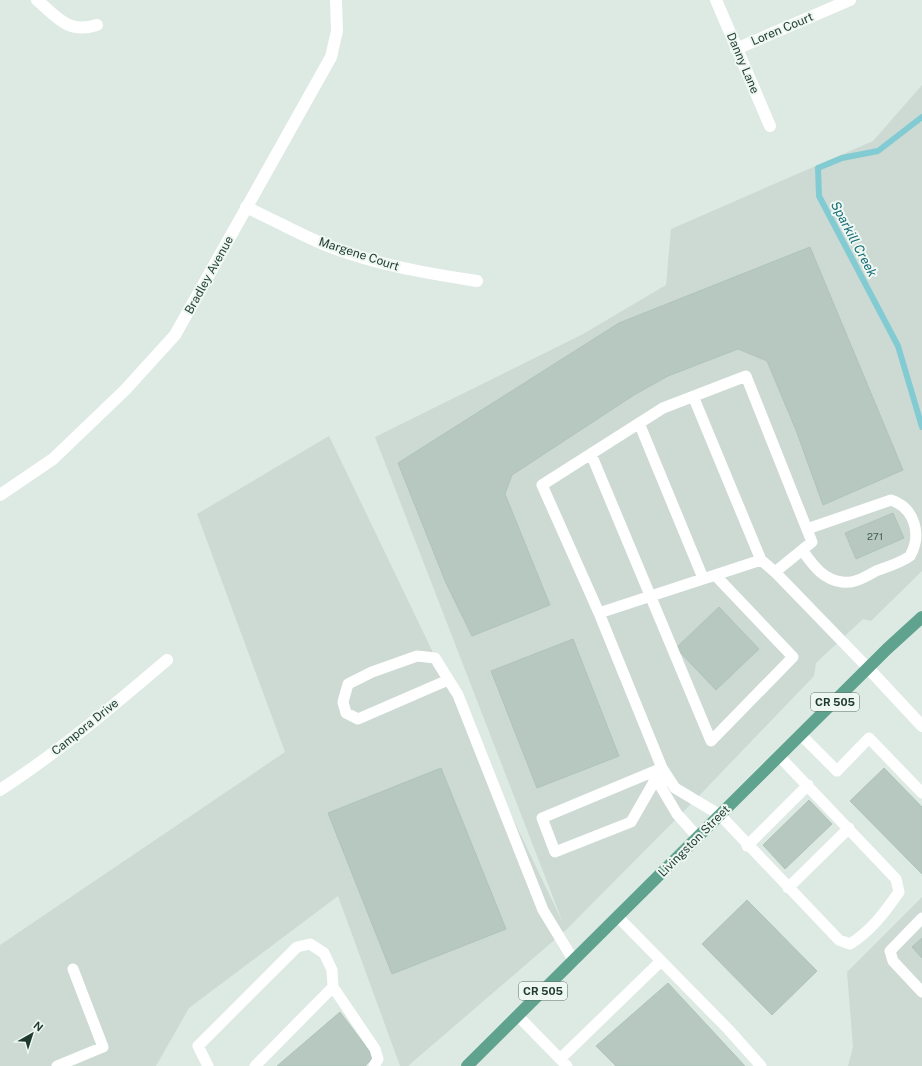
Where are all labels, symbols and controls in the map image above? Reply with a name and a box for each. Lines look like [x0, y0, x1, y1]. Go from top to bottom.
street label: Loren Court [749, 10, 815, 48]
street label: Danny Lane [724, 30, 762, 96]
water label: Sparkill Creek [828, 199, 880, 279]
street label: Bradley Avenue [182, 233, 236, 316]
street label: Margene Court [317, 234, 401, 274]
house number: 271 [867, 530, 883, 542]
road number: CR 505 [811, 693, 859, 711]
street label: Campora Drive [49, 696, 121, 758]
street label: Livingston Street [655, 802, 733, 880]
road number: CR 505 [519, 982, 567, 1000]
north arrow [12, 1014, 52, 1054]
text: N [31, 1019, 45, 1034]

